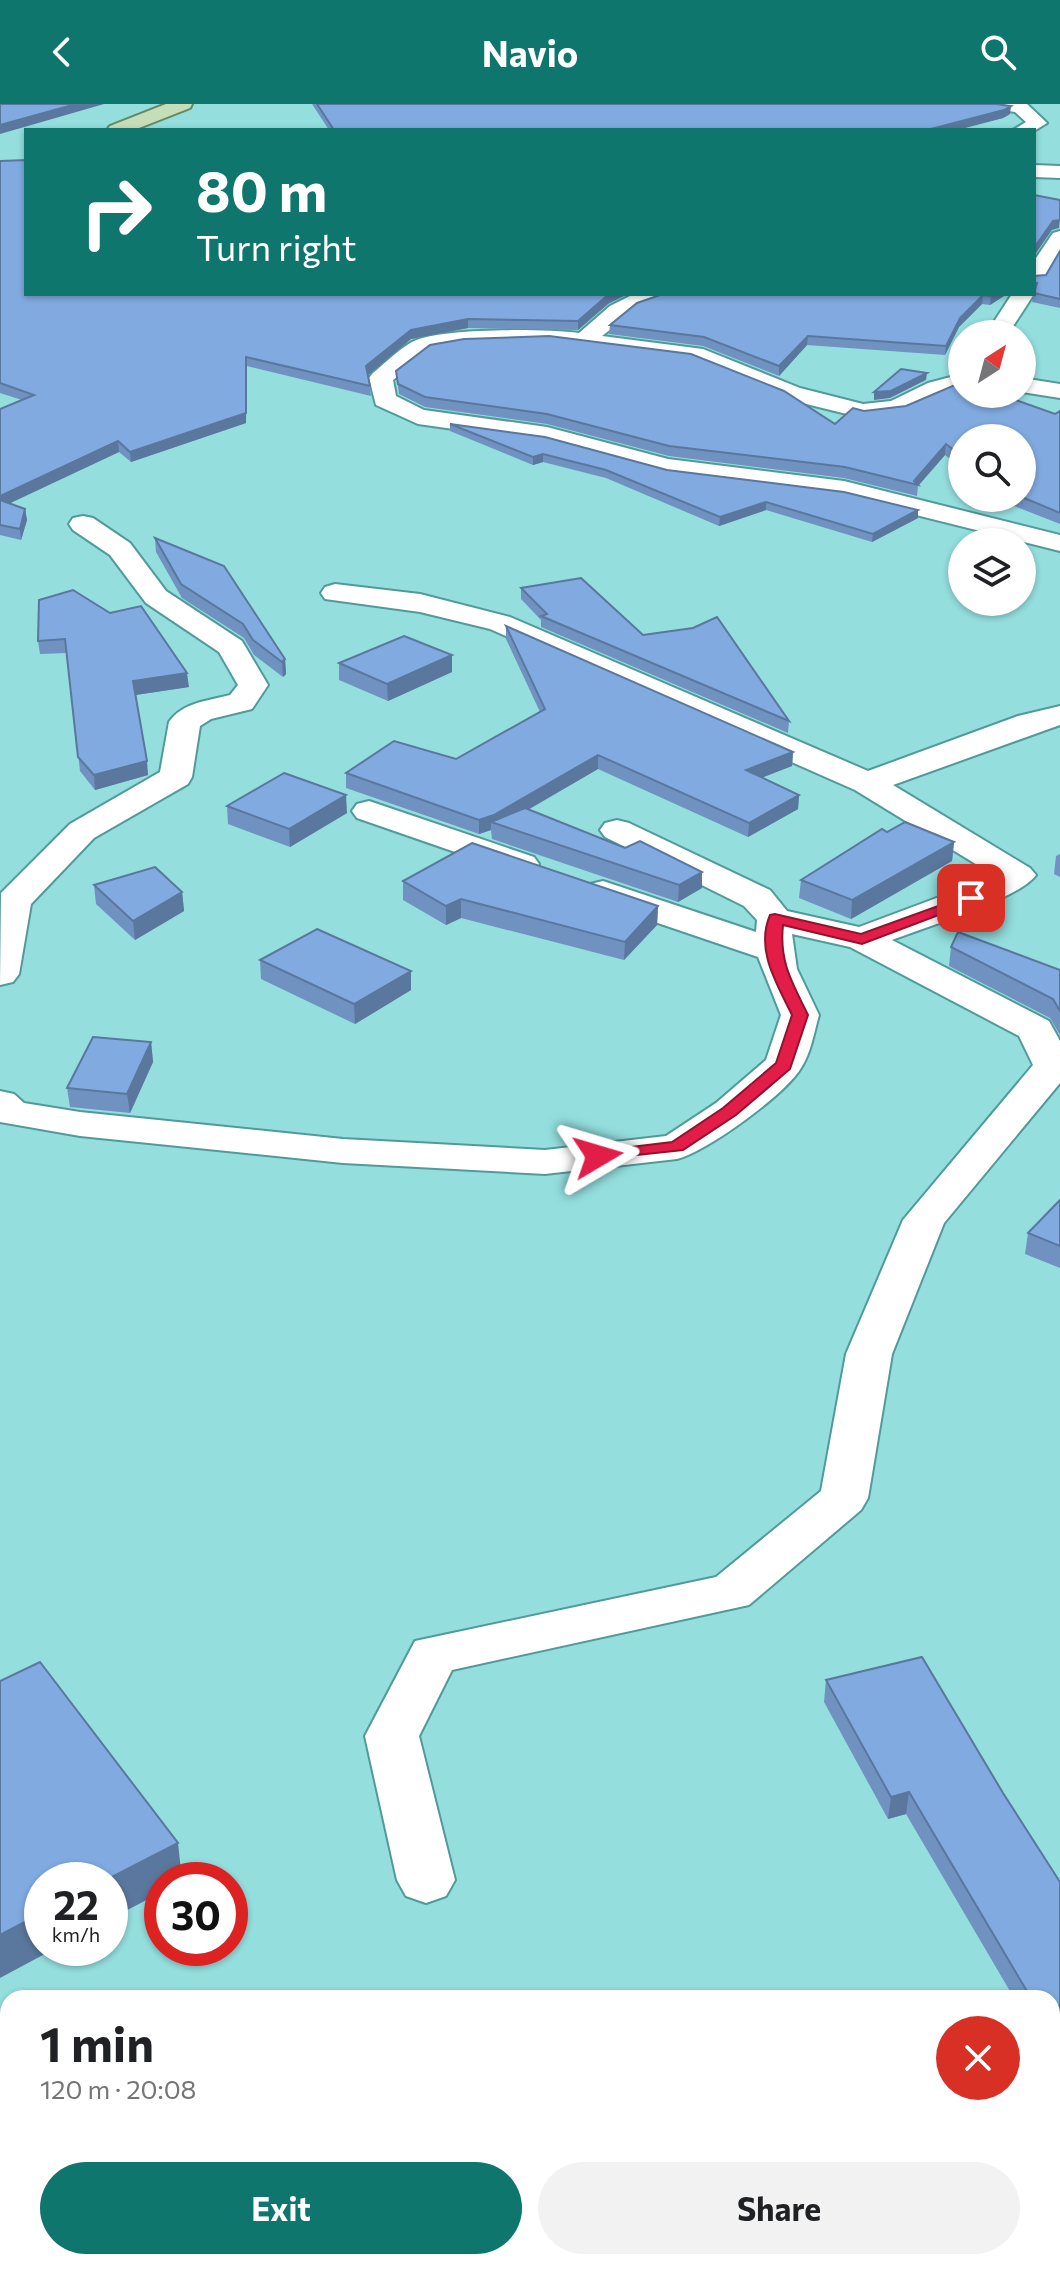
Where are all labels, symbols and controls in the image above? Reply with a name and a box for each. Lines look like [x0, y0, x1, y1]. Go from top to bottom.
icon: back [40, 30, 84, 74]
text: Navio [482, 30, 578, 74]
icon: search [976, 30, 1020, 74]
text: 80 m [196, 155, 327, 224]
icon: right [64, 160, 168, 264]
text: Turn right [196, 224, 357, 268]
north arrow [948, 320, 1036, 408]
map controls [948, 320, 1036, 616]
button: search [948, 424, 1036, 512]
button: layers [948, 528, 1036, 616]
pin [937, 864, 1005, 932]
icon: arrive [949, 876, 993, 920]
position arrow [556, 1114, 640, 1198]
speed limit sign: 30 [144, 1862, 248, 1966]
text: 22 [53, 1879, 99, 1928]
text: km/h [52, 1922, 100, 1946]
text: 1 min [40, 2013, 154, 2072]
button: close [936, 2016, 1020, 2100]
text: 120 m · 20:08 [40, 2073, 196, 2104]
button: Exit [40, 2162, 522, 2254]
button: Share [538, 2162, 1020, 2254]

